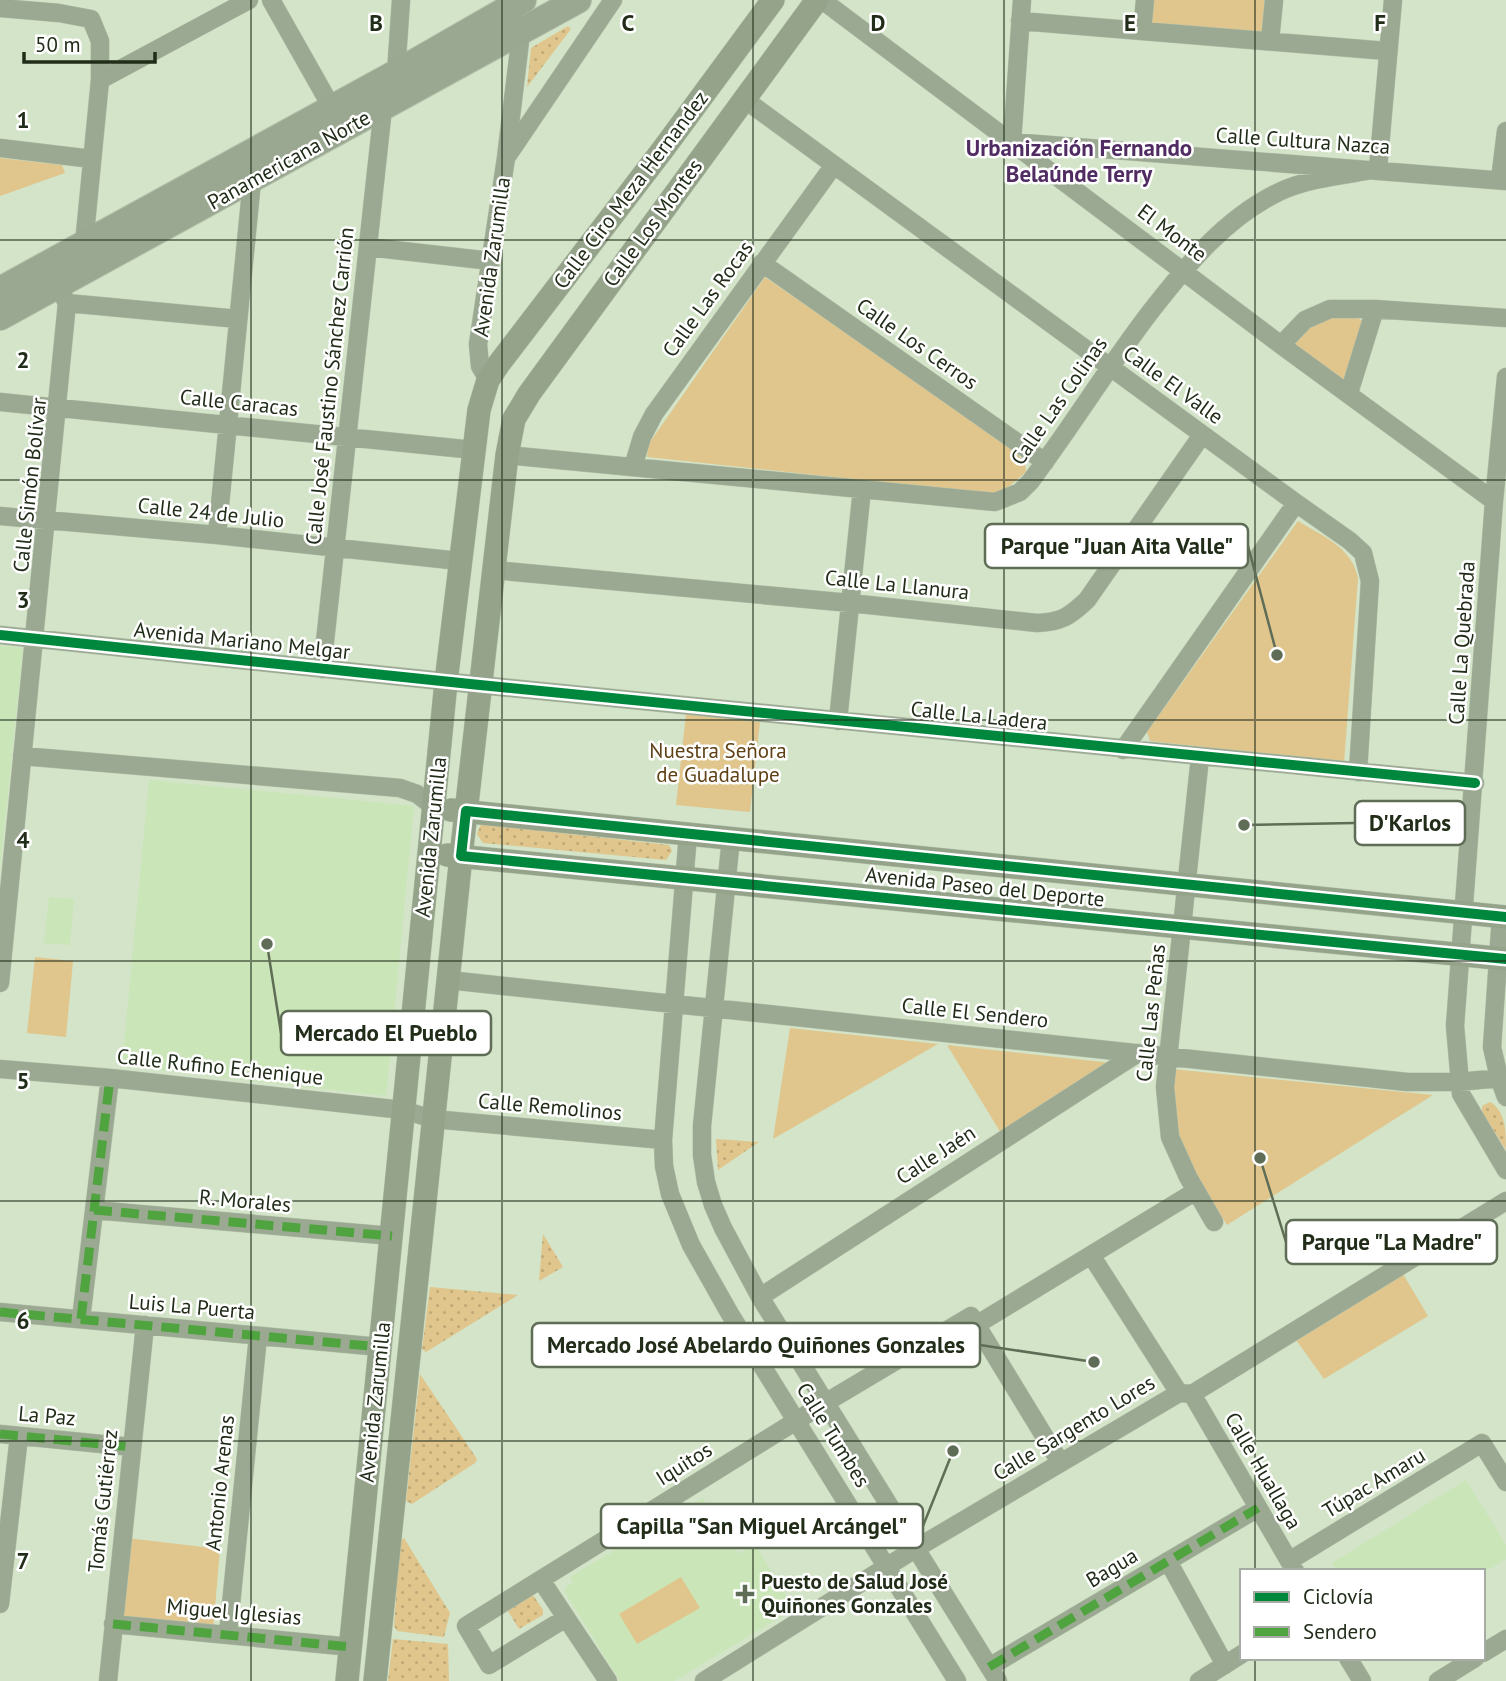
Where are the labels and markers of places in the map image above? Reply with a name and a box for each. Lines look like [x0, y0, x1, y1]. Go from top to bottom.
callout: Parque "Juan Aita Valle" [985, 524, 1248, 568]
callout: D'Karlos [1355, 801, 1465, 845]
callout: Mercado El Pueblo [281, 1011, 491, 1055]
callout: Parque "La Madre" [1286, 1220, 1497, 1264]
callout: Mercado José Abelardo Quiñones Gonzales [532, 1323, 980, 1367]
callout: Capilla "San Miguel Arcángel" [601, 1504, 923, 1548]
place label: Puesto de Salud José Quiñones Gonzales [761, 1568, 948, 1619]
marker: Puesto de Salud José Quiñones Gonzales [735, 1584, 755, 1604]

